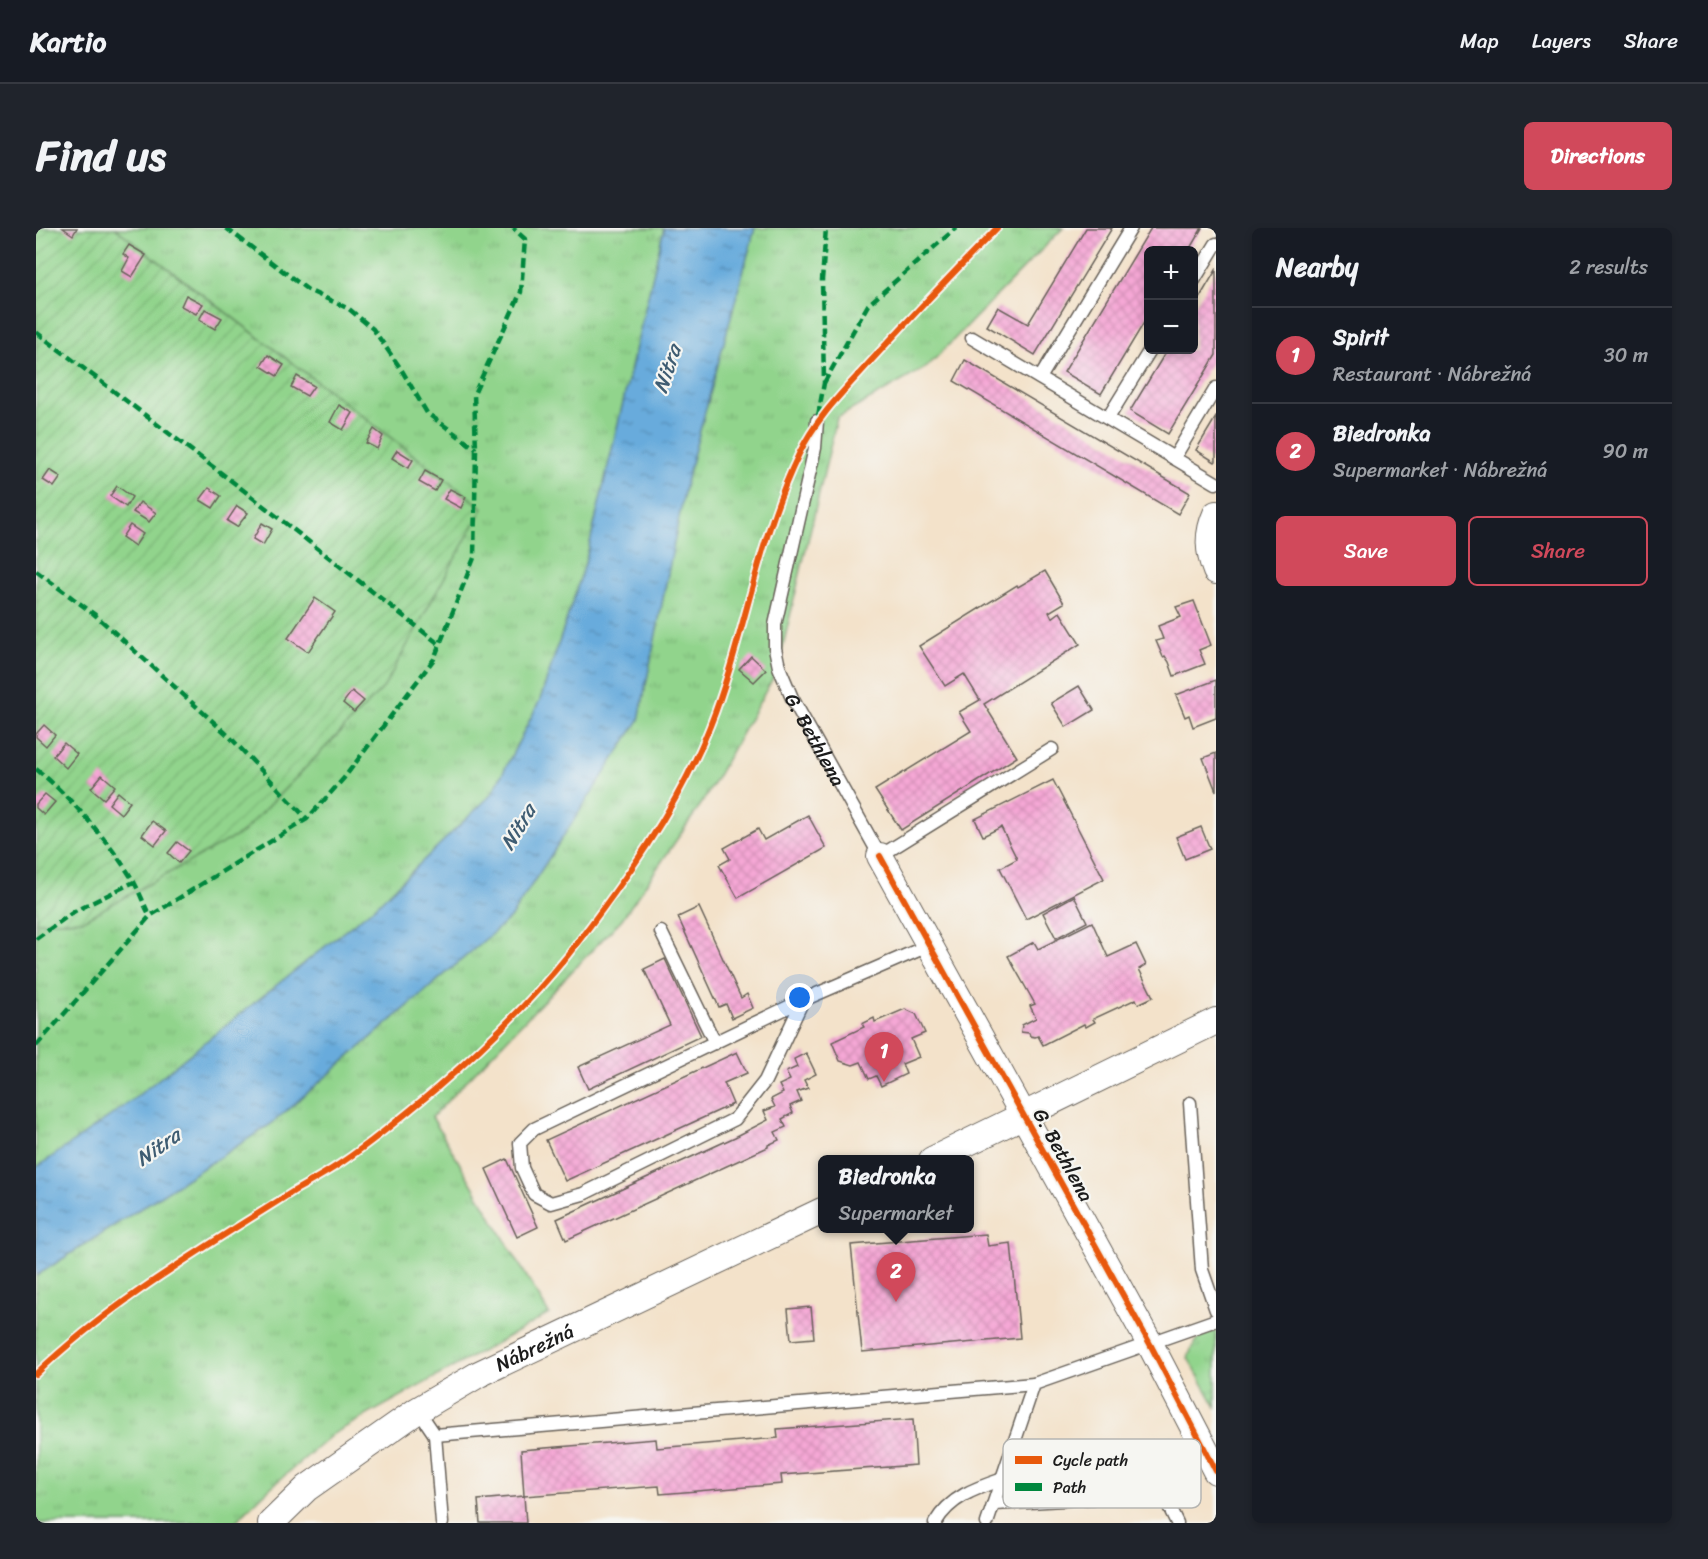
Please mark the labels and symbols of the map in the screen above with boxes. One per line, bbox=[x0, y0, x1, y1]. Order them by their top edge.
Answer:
water label: Nitra bbox=[641, 338, 693, 398]
street label: G. Bethlena bbox=[775, 686, 855, 793]
water label: Nitra bbox=[489, 794, 548, 858]
your location bbox=[785, 983, 814, 1012]
pin: 1 bbox=[864, 1032, 904, 1082]
street label: G. Bethlena bbox=[1023, 1102, 1103, 1208]
water label: Nitra bbox=[127, 1116, 191, 1177]
pin: 2 bbox=[876, 1252, 916, 1302]
street label: Nábrežná bbox=[489, 1314, 580, 1381]
legend bbox=[1003, 1439, 1201, 1508]
text: Cycle path bbox=[1053, 1446, 1128, 1475]
text: Path bbox=[1053, 1473, 1086, 1502]

